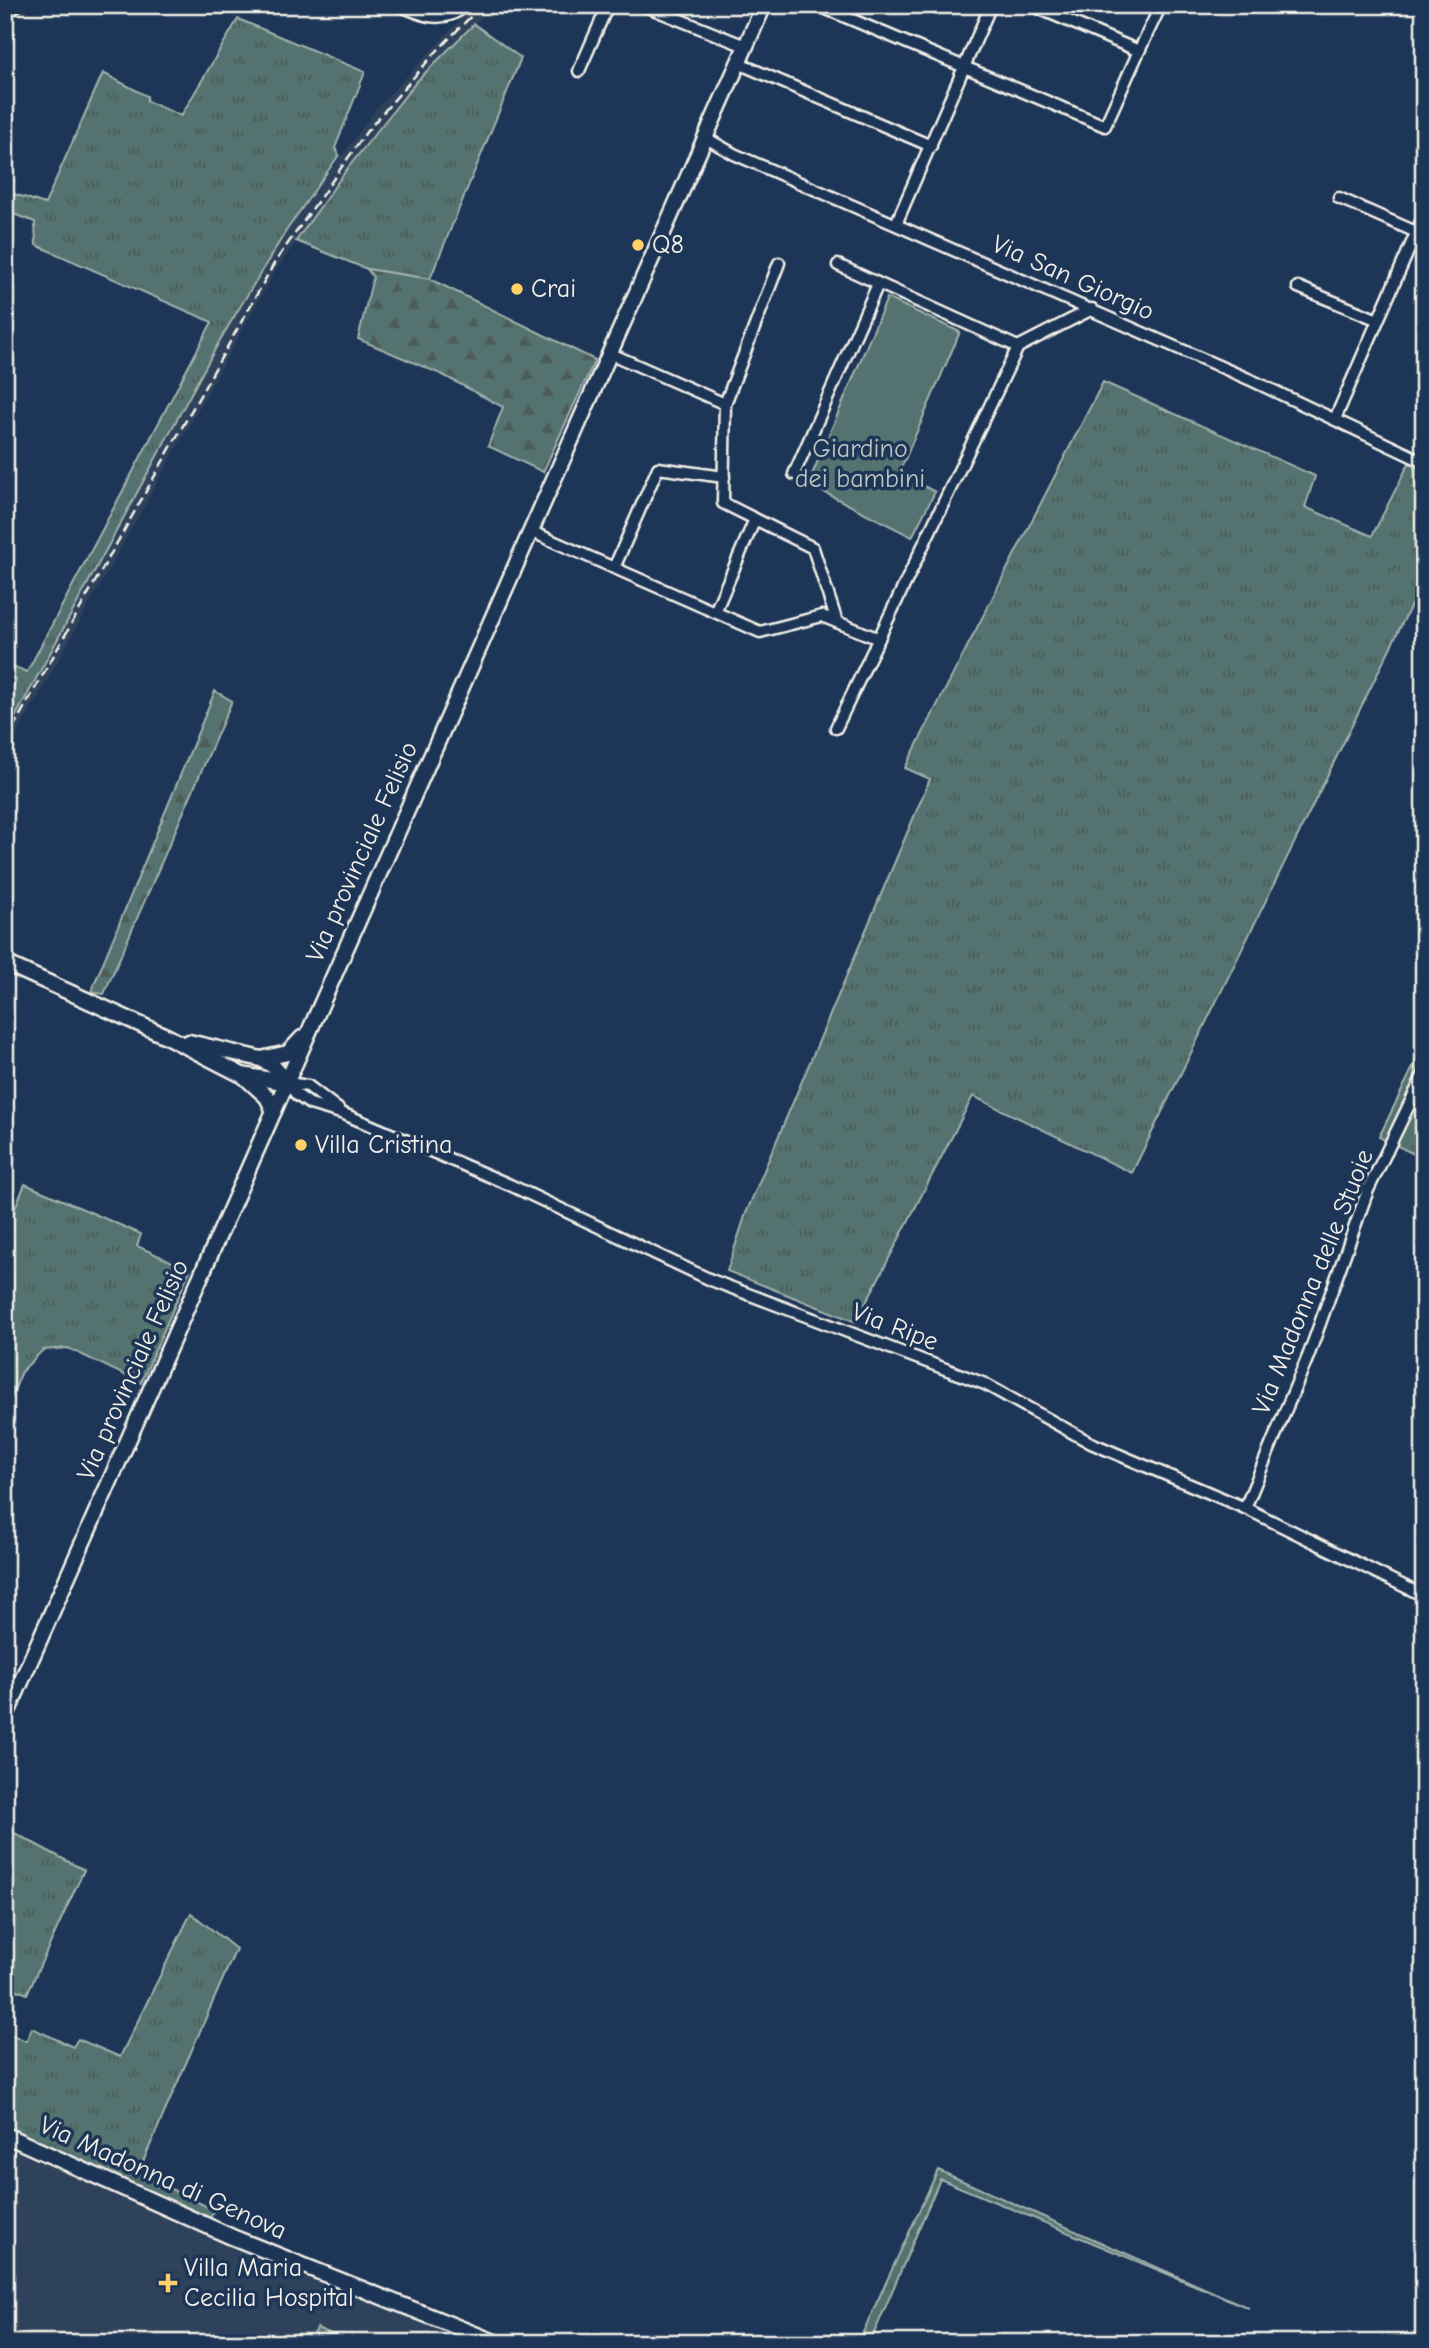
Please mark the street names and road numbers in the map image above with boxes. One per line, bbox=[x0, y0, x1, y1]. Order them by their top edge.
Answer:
street label: Via San Giorgio bbox=[987, 229, 1159, 327]
street label: Via provinciale Felisio bbox=[300, 737, 424, 967]
street label: Via Madonna delle Stuoie bbox=[1246, 1145, 1380, 1419]
street label: Via provinciale Felisio bbox=[71, 1255, 195, 1485]
street label: Via Ripe bbox=[848, 1297, 942, 1357]
street label: Via Madonna di Genova bbox=[35, 2110, 291, 2246]

